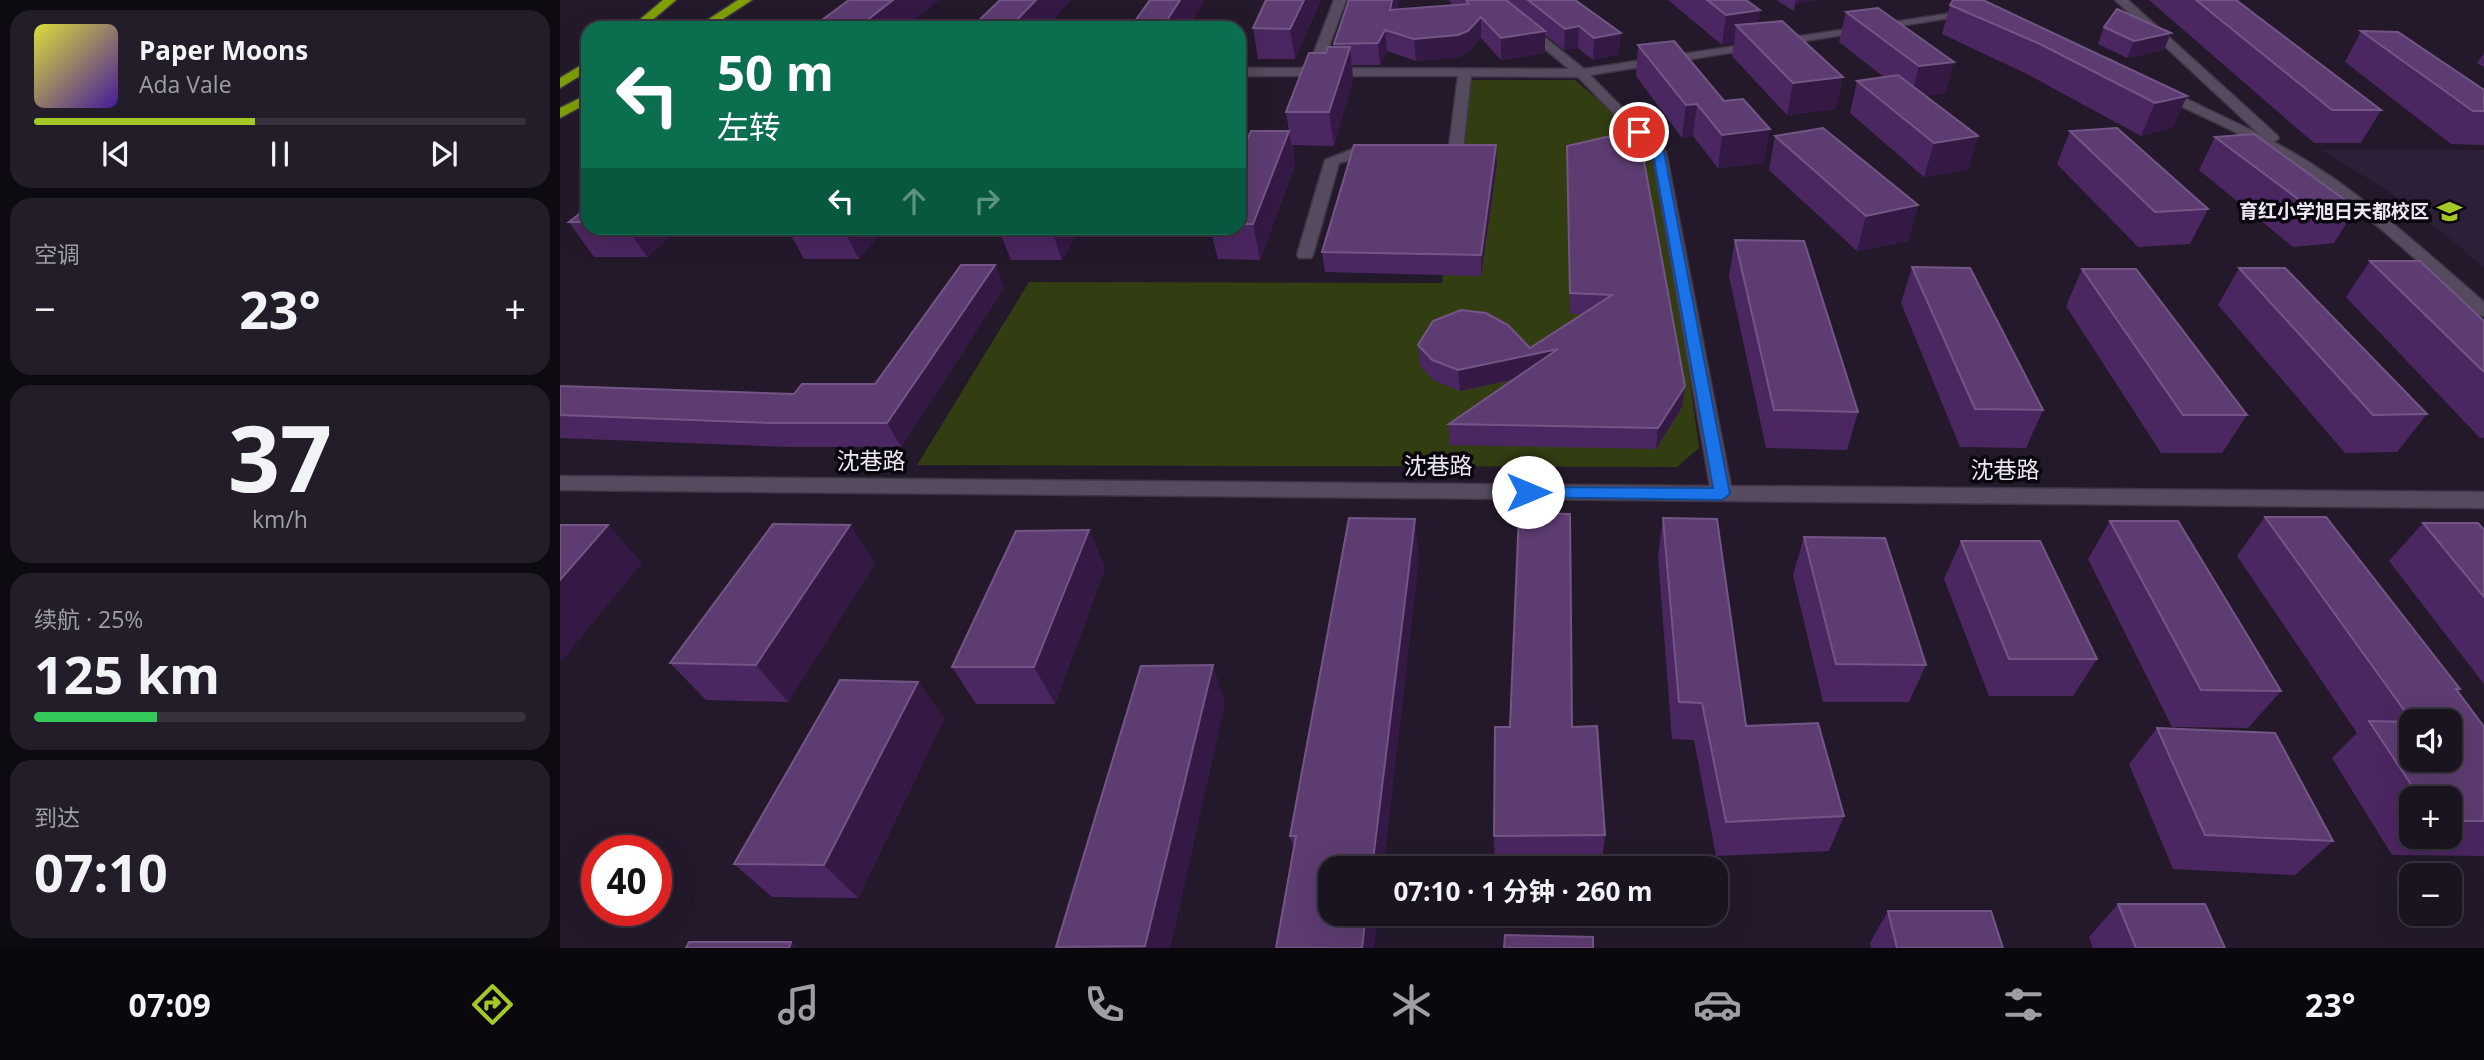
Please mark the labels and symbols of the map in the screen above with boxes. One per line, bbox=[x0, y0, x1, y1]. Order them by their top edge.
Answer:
pin bbox=[1609, 102, 1669, 162]
school or university icon: 育红小学旭日天都校区 bbox=[2435, 197, 2463, 225]
place label: 育红小学旭日天都校区 bbox=[2239, 198, 2429, 224]
street label: 沈巷路 bbox=[837, 444, 906, 476]
street label: 沈巷路 bbox=[1404, 449, 1473, 481]
street label: 沈巷路 bbox=[1971, 453, 2040, 485]
position arrow bbox=[1491, 455, 1565, 529]
speed limit sign: 40 bbox=[581, 835, 672, 926]

